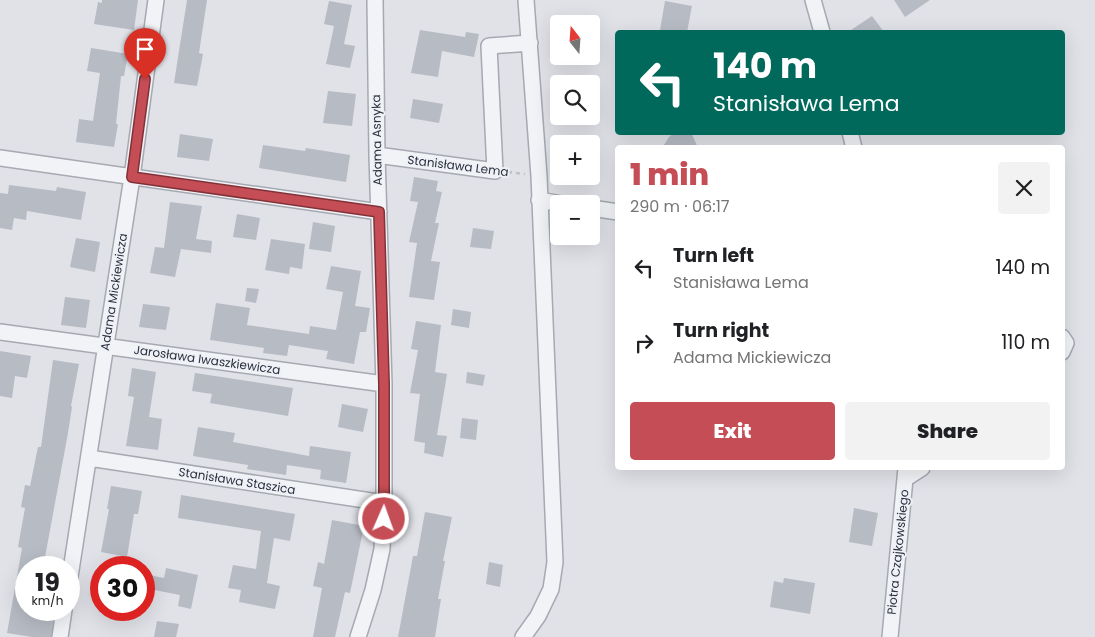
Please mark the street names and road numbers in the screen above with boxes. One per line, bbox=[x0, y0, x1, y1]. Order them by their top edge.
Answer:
street label: Adama Asnyka bbox=[367, 94, 386, 186]
street label: Stanisława Lema bbox=[407, 151, 510, 180]
street label: Adama Mickiewicza bbox=[96, 232, 131, 352]
street label: Jarosława Iwaszkiewicza bbox=[133, 341, 282, 378]
street label: Stanisława Staszica bbox=[177, 463, 297, 498]
street label: Piotra Czajkowskiego bbox=[882, 488, 913, 615]

